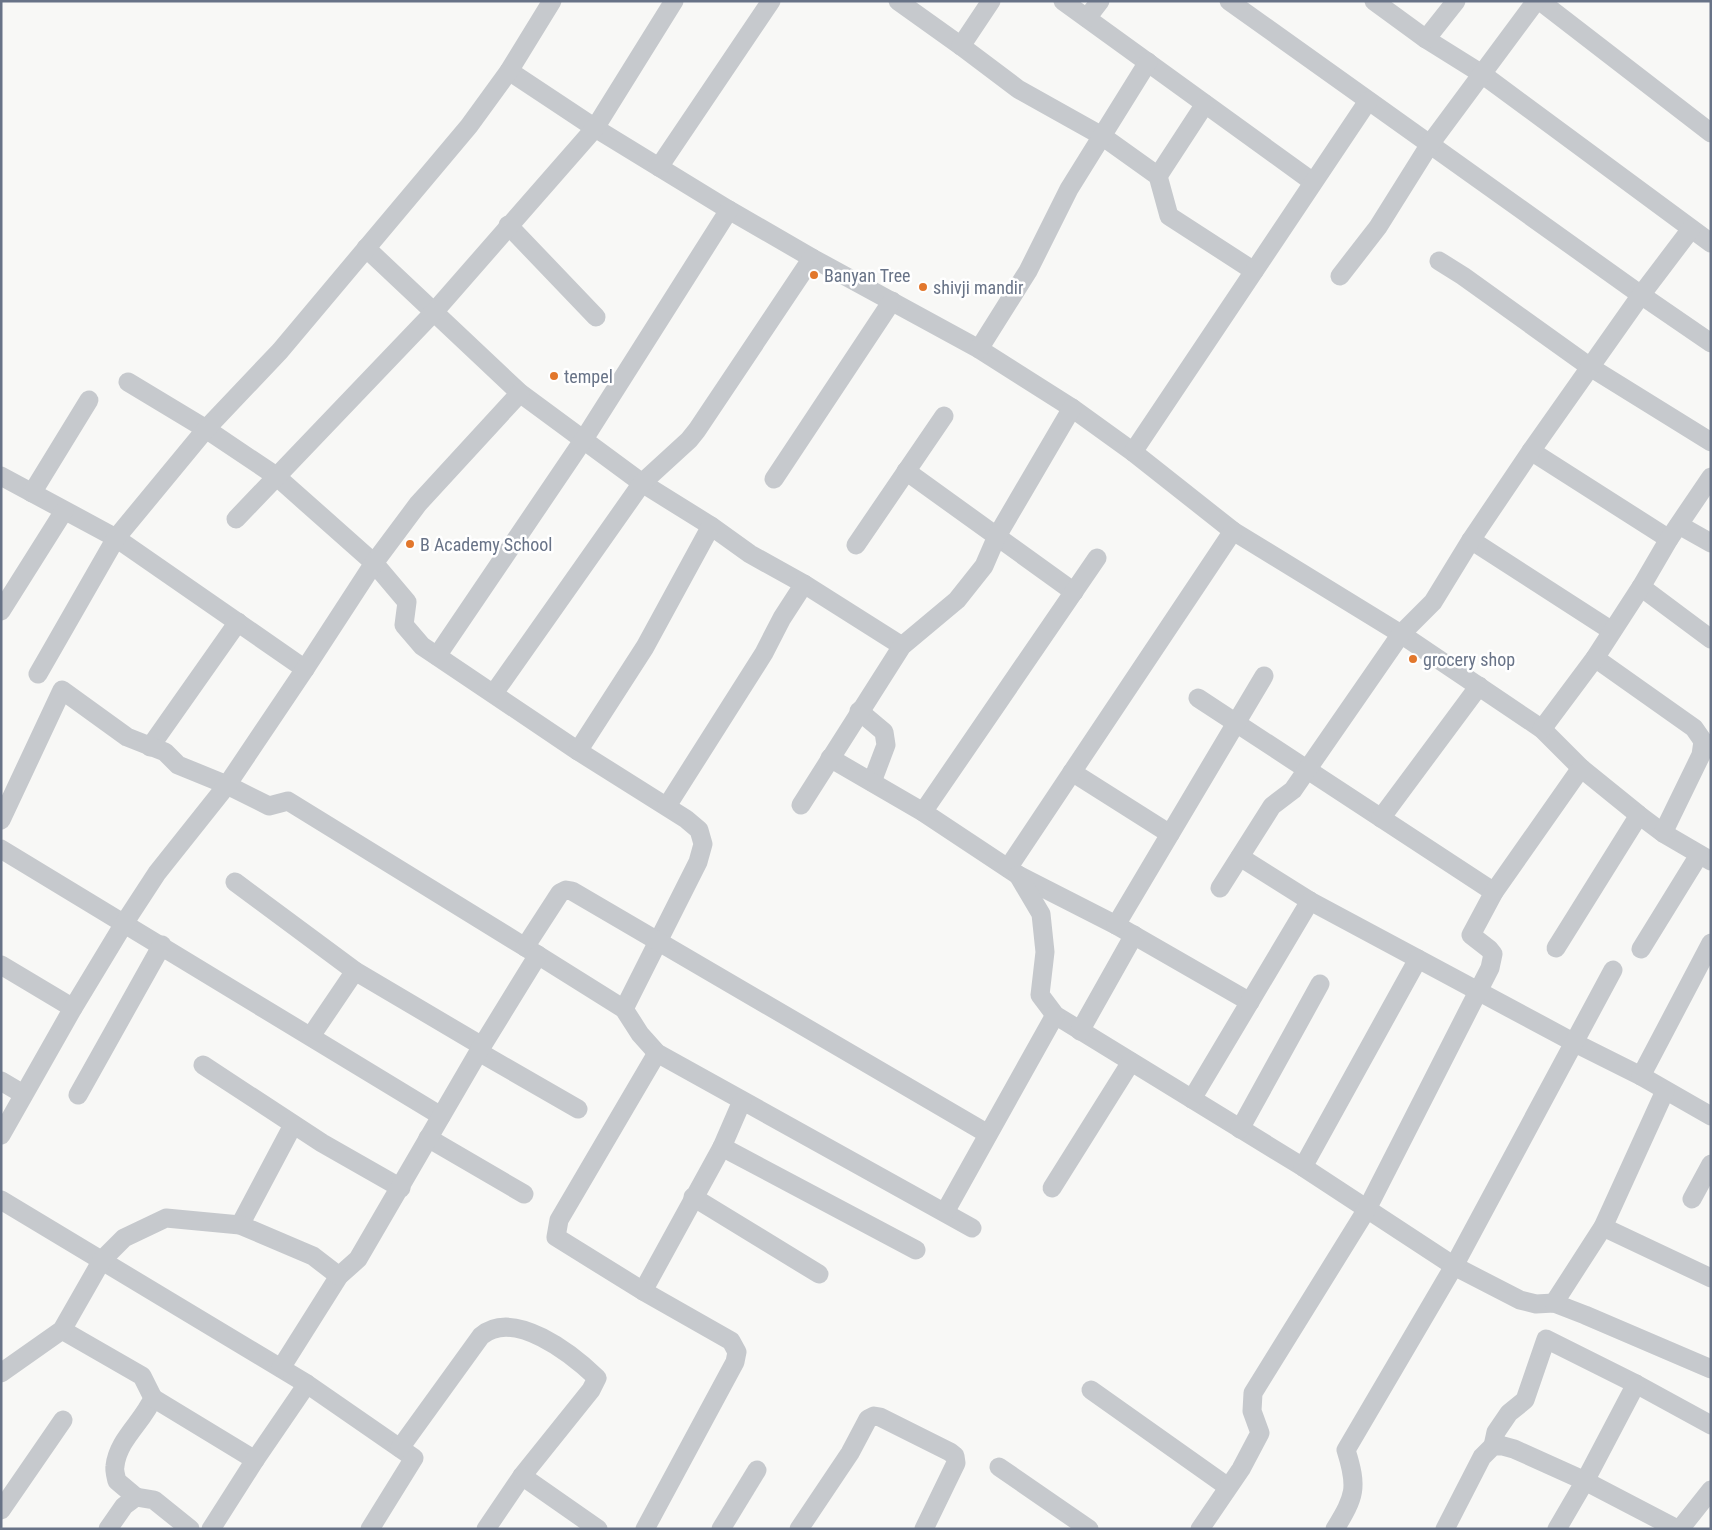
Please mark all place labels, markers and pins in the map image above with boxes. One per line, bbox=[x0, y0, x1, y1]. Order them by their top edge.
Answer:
place label: Banyan Tree bbox=[824, 265, 911, 286]
marker: Banyan Tree bbox=[808, 269, 820, 281]
place label: shivji mandir bbox=[933, 277, 1024, 298]
marker: shivji mandir bbox=[917, 281, 929, 293]
place label: tempel bbox=[564, 366, 613, 387]
marker: tempel bbox=[548, 370, 560, 382]
place label: B Academy School bbox=[420, 534, 552, 555]
marker: B Academy School bbox=[404, 538, 416, 550]
place label: grocery shop bbox=[1423, 649, 1515, 670]
marker: grocery shop bbox=[1407, 653, 1419, 665]

